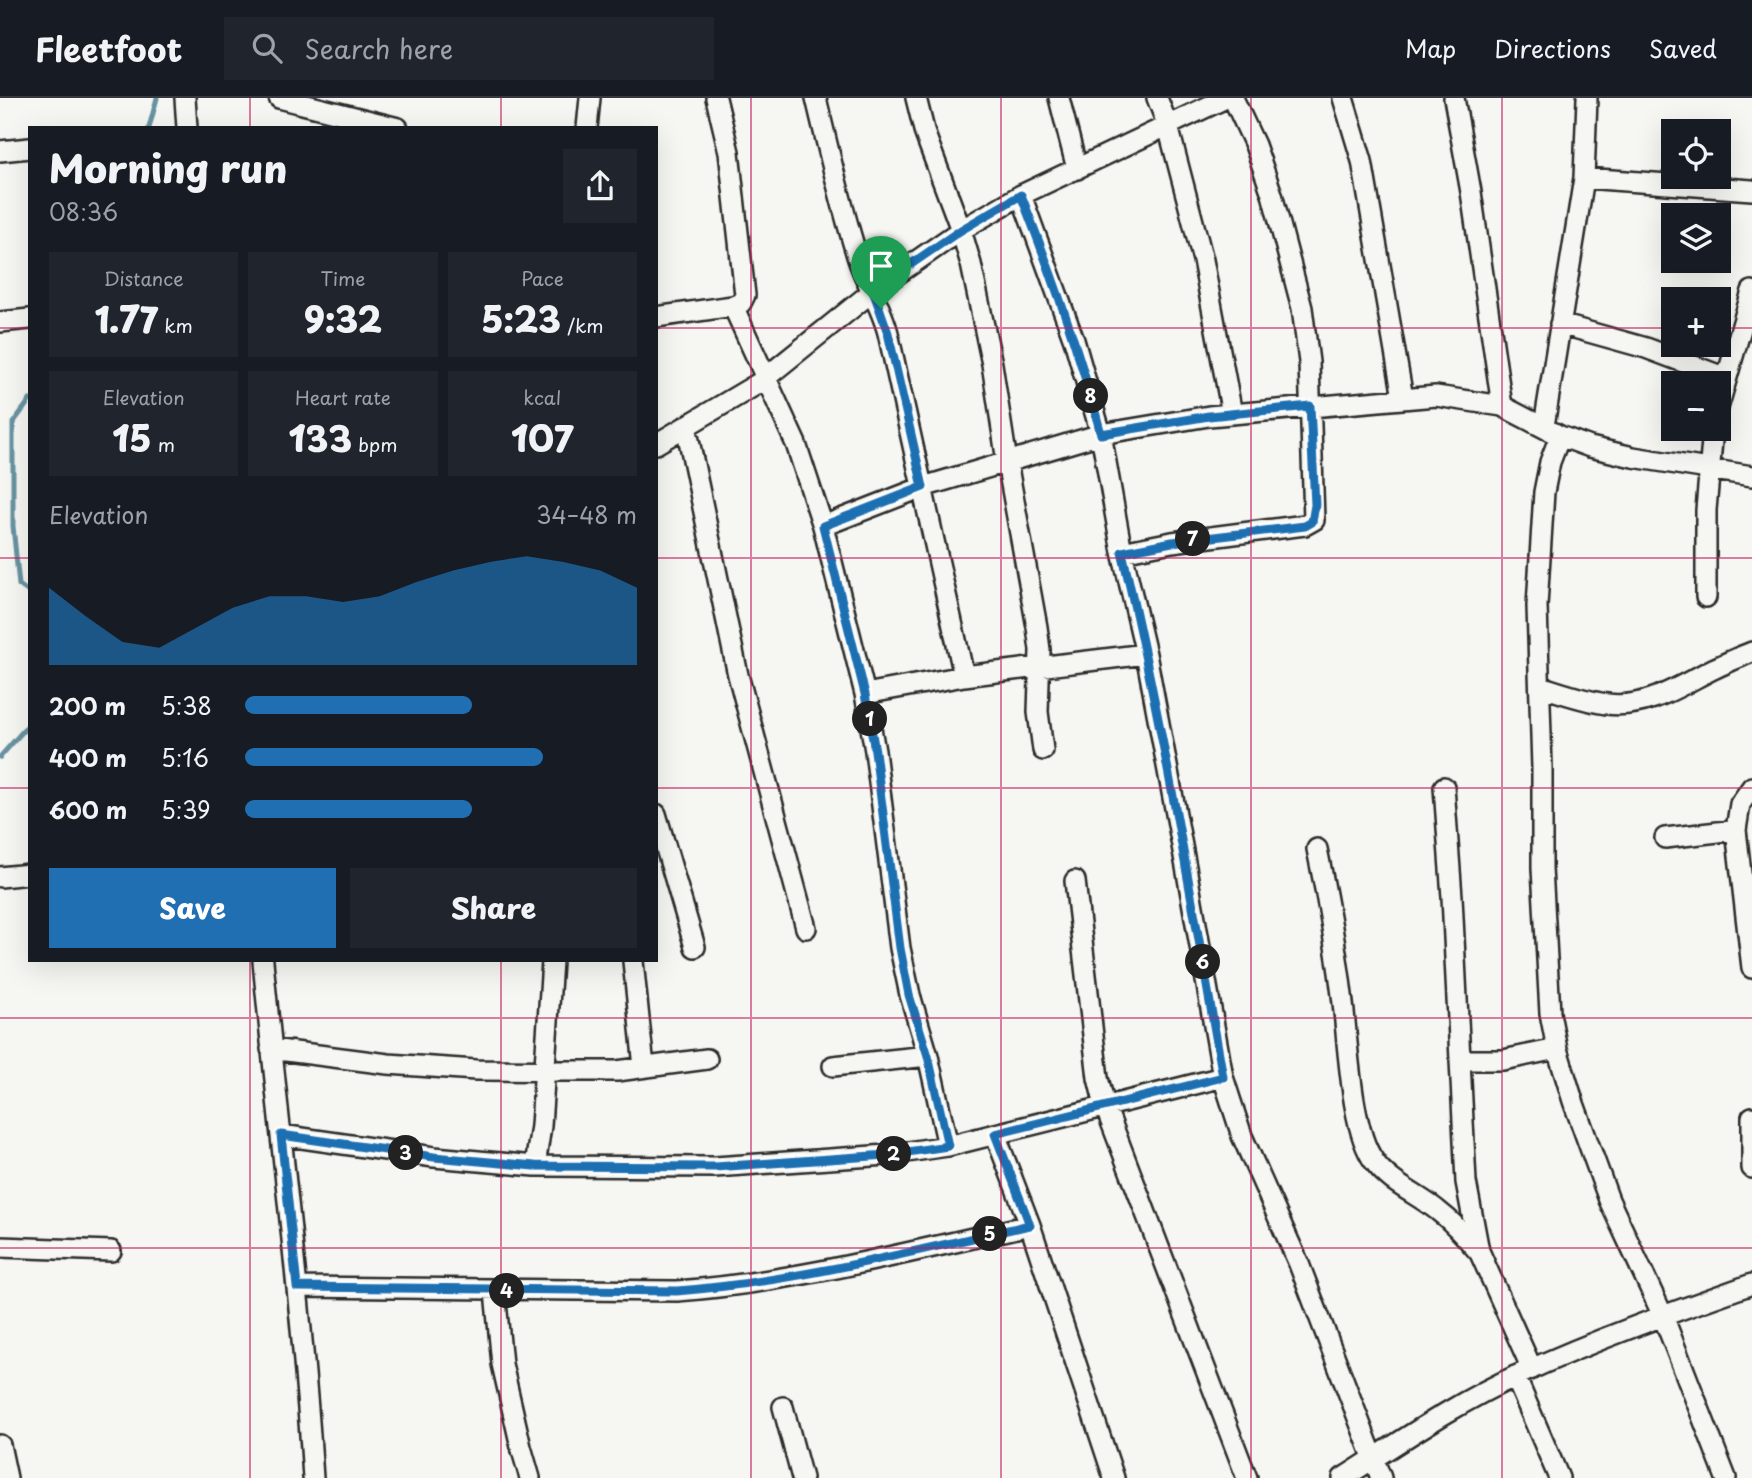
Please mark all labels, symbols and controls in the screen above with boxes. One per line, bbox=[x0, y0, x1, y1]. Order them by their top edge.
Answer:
search box bbox=[224, 17, 714, 80]
text: Fleetfoot bbox=[35, 23, 182, 73]
icon: search bbox=[248, 29, 286, 67]
text: Search here bbox=[304, 29, 453, 68]
text: Map bbox=[1405, 30, 1456, 66]
text: Directions bbox=[1494, 30, 1611, 66]
text: Saved bbox=[1649, 30, 1717, 66]
map controls bbox=[1661, 119, 1731, 441]
button: locate bbox=[1661, 119, 1731, 189]
text: Morning run bbox=[49, 139, 287, 196]
button: share bbox=[563, 149, 637, 223]
text: 08:36 bbox=[49, 194, 118, 229]
button: layers bbox=[1661, 203, 1731, 273]
pin bbox=[851, 236, 911, 308]
icon: arrive bbox=[862, 247, 900, 285]
text: Distance bbox=[104, 264, 184, 292]
text: Time bbox=[321, 264, 365, 292]
text: Pace bbox=[521, 264, 564, 292]
button: + bbox=[1661, 287, 1731, 357]
text: 1.77 bbox=[94, 292, 158, 345]
text: 9:32 bbox=[304, 292, 382, 345]
text: 5:23 bbox=[481, 292, 561, 345]
text: km bbox=[158, 311, 193, 339]
text: /km bbox=[561, 311, 604, 339]
button: − bbox=[1661, 371, 1731, 441]
pin: 8 bbox=[1074, 378, 1108, 414]
text: 8 bbox=[1085, 381, 1096, 409]
text: Elevation bbox=[103, 383, 185, 411]
text: Heart rate bbox=[295, 383, 391, 411]
text: kcal bbox=[523, 383, 561, 411]
text: 15 bbox=[112, 411, 152, 464]
text: 133 bbox=[288, 411, 352, 464]
text: 107 bbox=[511, 411, 574, 464]
text: m bbox=[152, 430, 175, 458]
text: bpm bbox=[352, 430, 398, 458]
text: Elevation bbox=[49, 497, 148, 532]
text: 34–48 m bbox=[536, 497, 637, 532]
pin: 7 bbox=[1176, 522, 1210, 556]
text: 7 bbox=[1187, 524, 1198, 552]
text: 200 m bbox=[49, 688, 126, 723]
text: 5:38 bbox=[161, 688, 212, 723]
pin: 1 bbox=[852, 702, 888, 736]
text: 1 bbox=[865, 704, 874, 732]
text: 400 m bbox=[49, 740, 127, 775]
text: 5:16 bbox=[161, 740, 209, 775]
text: 600 m bbox=[49, 792, 127, 827]
text: 5:39 bbox=[161, 792, 211, 827]
button: Save bbox=[49, 868, 336, 948]
button: Share bbox=[350, 868, 637, 948]
pin: 6 bbox=[1186, 944, 1220, 980]
text: 6 bbox=[1196, 947, 1209, 975]
pin: 3 bbox=[388, 1136, 424, 1170]
pin: 2 bbox=[876, 1136, 912, 1172]
text: 3 bbox=[399, 1138, 412, 1166]
text: 2 bbox=[887, 1139, 900, 1167]
pin: 5 bbox=[972, 1216, 1007, 1252]
text: 5 bbox=[983, 1219, 996, 1247]
pin: 4 bbox=[490, 1274, 524, 1308]
text: 4 bbox=[500, 1276, 513, 1304]

